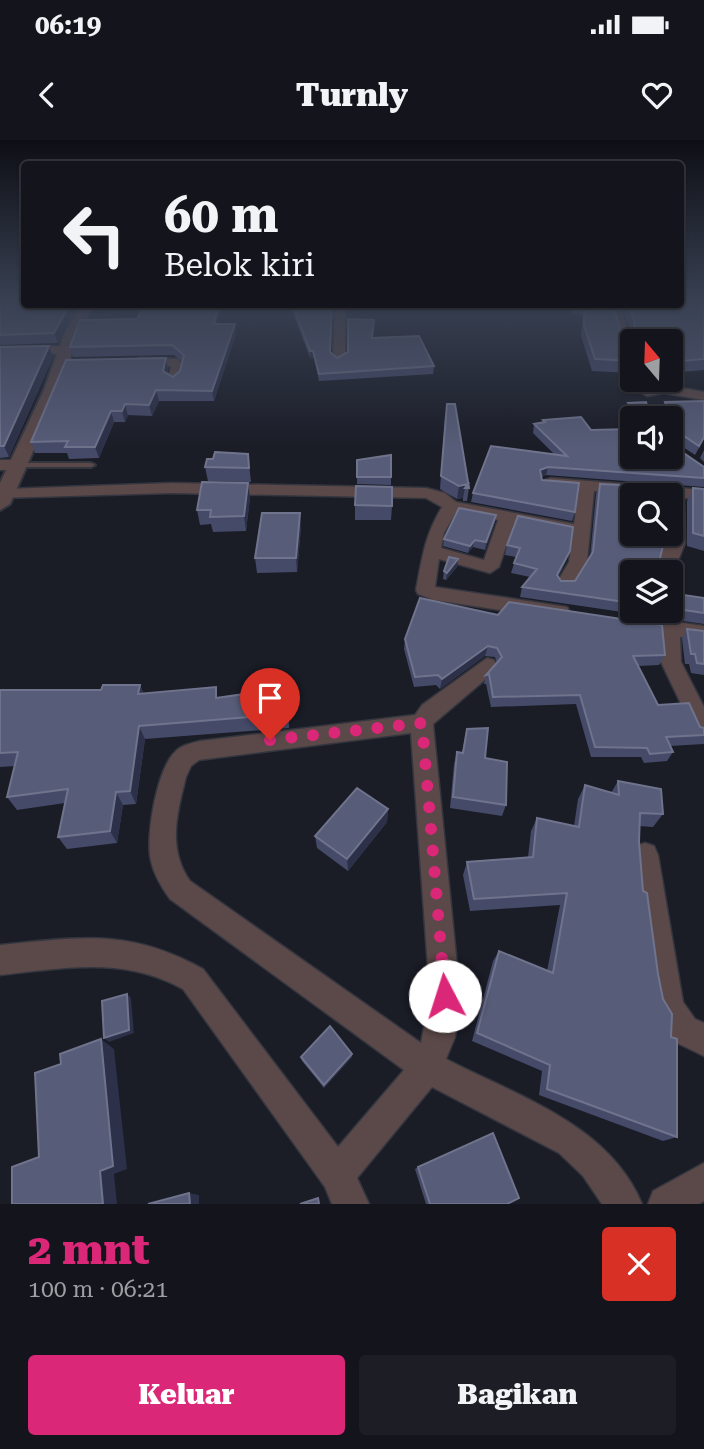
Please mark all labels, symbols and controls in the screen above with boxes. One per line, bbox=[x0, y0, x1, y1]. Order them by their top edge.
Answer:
text: 06:19 bbox=[35, 10, 101, 40]
icon: back bbox=[28, 76, 66, 114]
text: Turnly bbox=[296, 76, 408, 114]
icon: heart bbox=[638, 76, 676, 114]
text: 60 m bbox=[164, 187, 279, 244]
icon: left bbox=[49, 189, 140, 280]
text: Belok kiri bbox=[164, 246, 315, 284]
north arrow bbox=[620, 329, 682, 392]
map controls bbox=[620, 329, 683, 623]
button: sound bbox=[620, 406, 683, 469]
button: search bbox=[620, 483, 683, 546]
button: layers bbox=[620, 560, 683, 623]
pin bbox=[240, 668, 300, 740]
icon: arrive bbox=[251, 679, 289, 717]
position arrow bbox=[408, 959, 482, 1033]
text: 2 mnt bbox=[28, 1225, 149, 1274]
button: close bbox=[602, 1227, 676, 1301]
text: 100 m · 06:21 bbox=[28, 1276, 168, 1303]
button: Keluar bbox=[28, 1355, 345, 1435]
button: Bagikan bbox=[359, 1355, 676, 1435]

